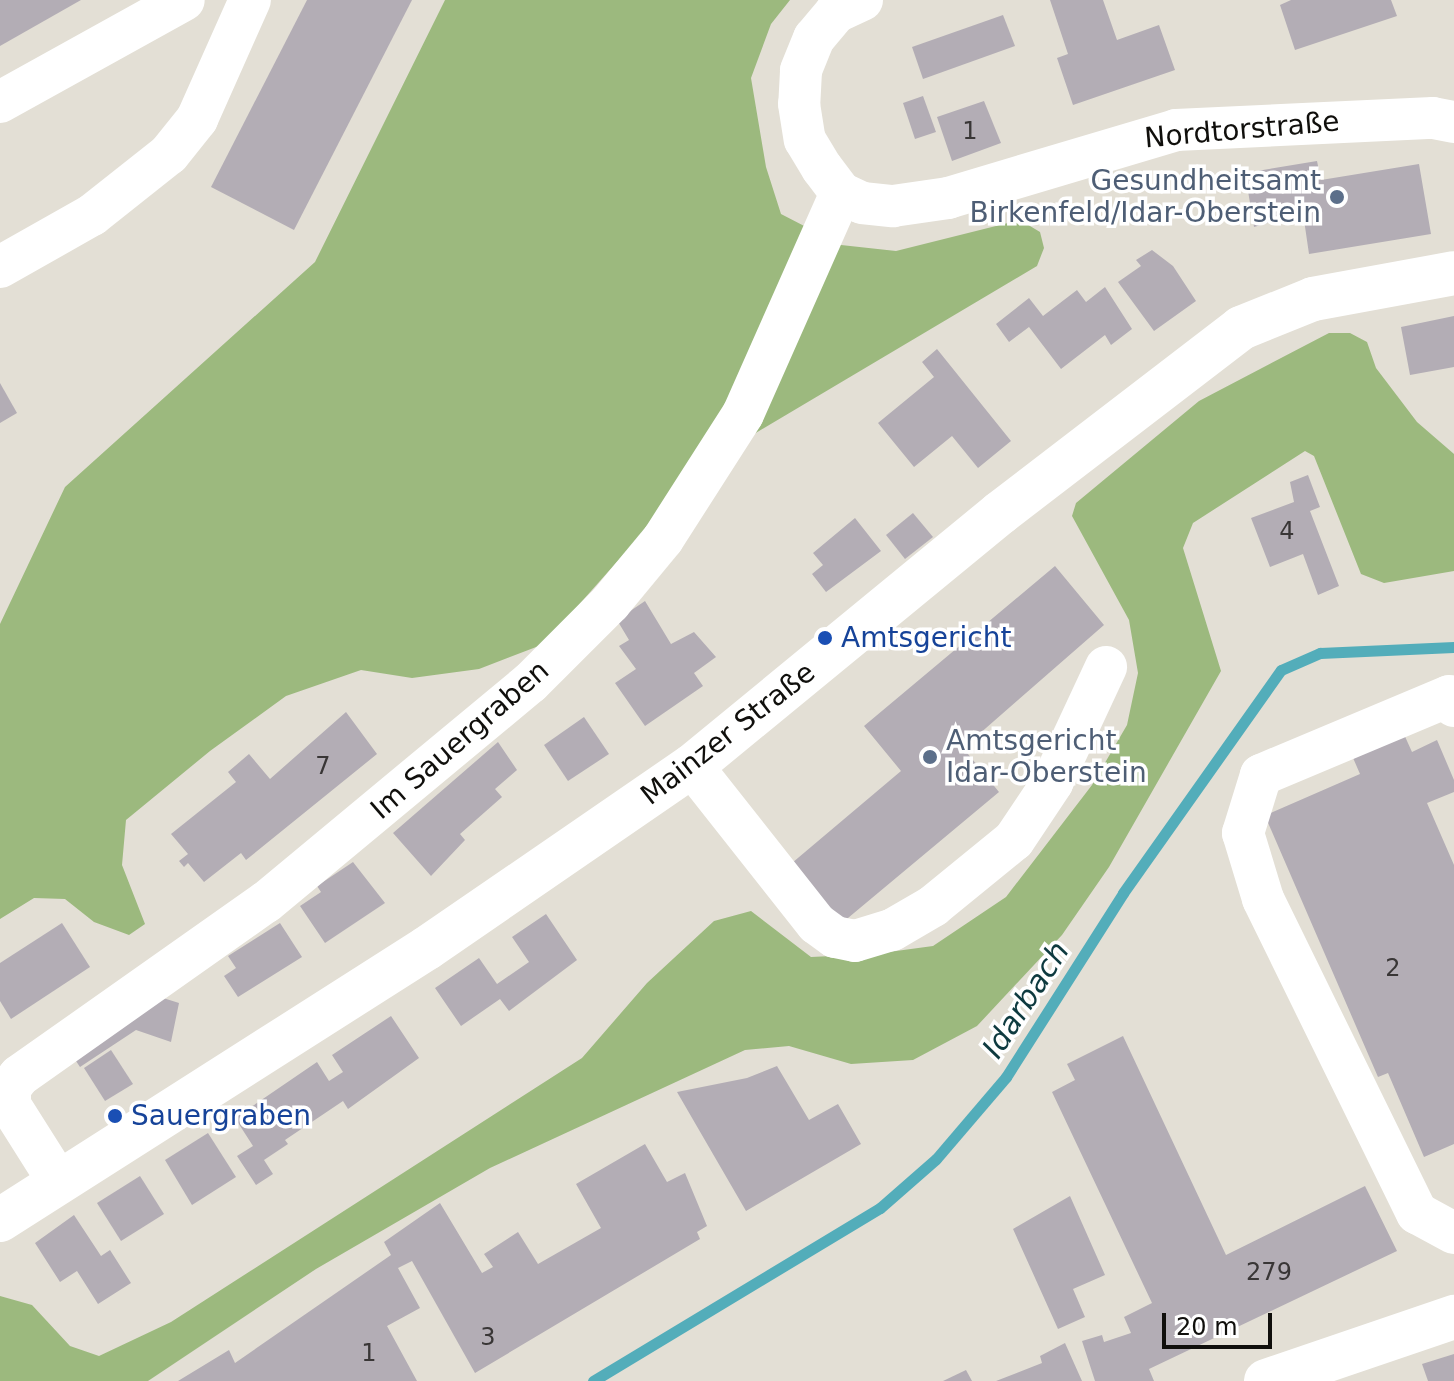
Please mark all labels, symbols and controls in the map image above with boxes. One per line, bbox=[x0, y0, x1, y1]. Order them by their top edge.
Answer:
street label: Nordtorstraße bbox=[1143, 105, 1341, 155]
house number: 1 bbox=[962, 118, 978, 146]
place label: Gesundheitsamt Birkenfeld/Idar-Oberstein bbox=[970, 164, 1321, 230]
marker: Gesundheitsamt Birkenfeld/Idar-Oberstein bbox=[1328, 188, 1346, 206]
house number: 4 bbox=[1279, 518, 1295, 546]
place label: Amtsgericht bbox=[841, 621, 1011, 655]
marker: Amtsgericht bbox=[816, 629, 834, 647]
street label: Im Sauergraben bbox=[364, 654, 556, 826]
street label: Mainzer Straße bbox=[634, 656, 822, 812]
place label: Amtsgericht Idar-Oberstein bbox=[946, 724, 1147, 790]
marker: Amtsgericht Idar-Oberstein bbox=[921, 748, 939, 766]
house number: 7 bbox=[315, 753, 331, 781]
water label: Idarbach bbox=[975, 935, 1077, 1065]
house number: 2 bbox=[1385, 955, 1401, 983]
place label: Sauergraben bbox=[131, 1099, 311, 1133]
marker: Sauergraben bbox=[106, 1107, 124, 1125]
house number: 279 bbox=[1246, 1259, 1292, 1287]
scale bar bbox=[1166, 1297, 1276, 1347]
text: 20 m bbox=[1176, 1313, 1238, 1341]
house number: 3 bbox=[480, 1324, 496, 1352]
house number: 1 bbox=[361, 1340, 377, 1368]

